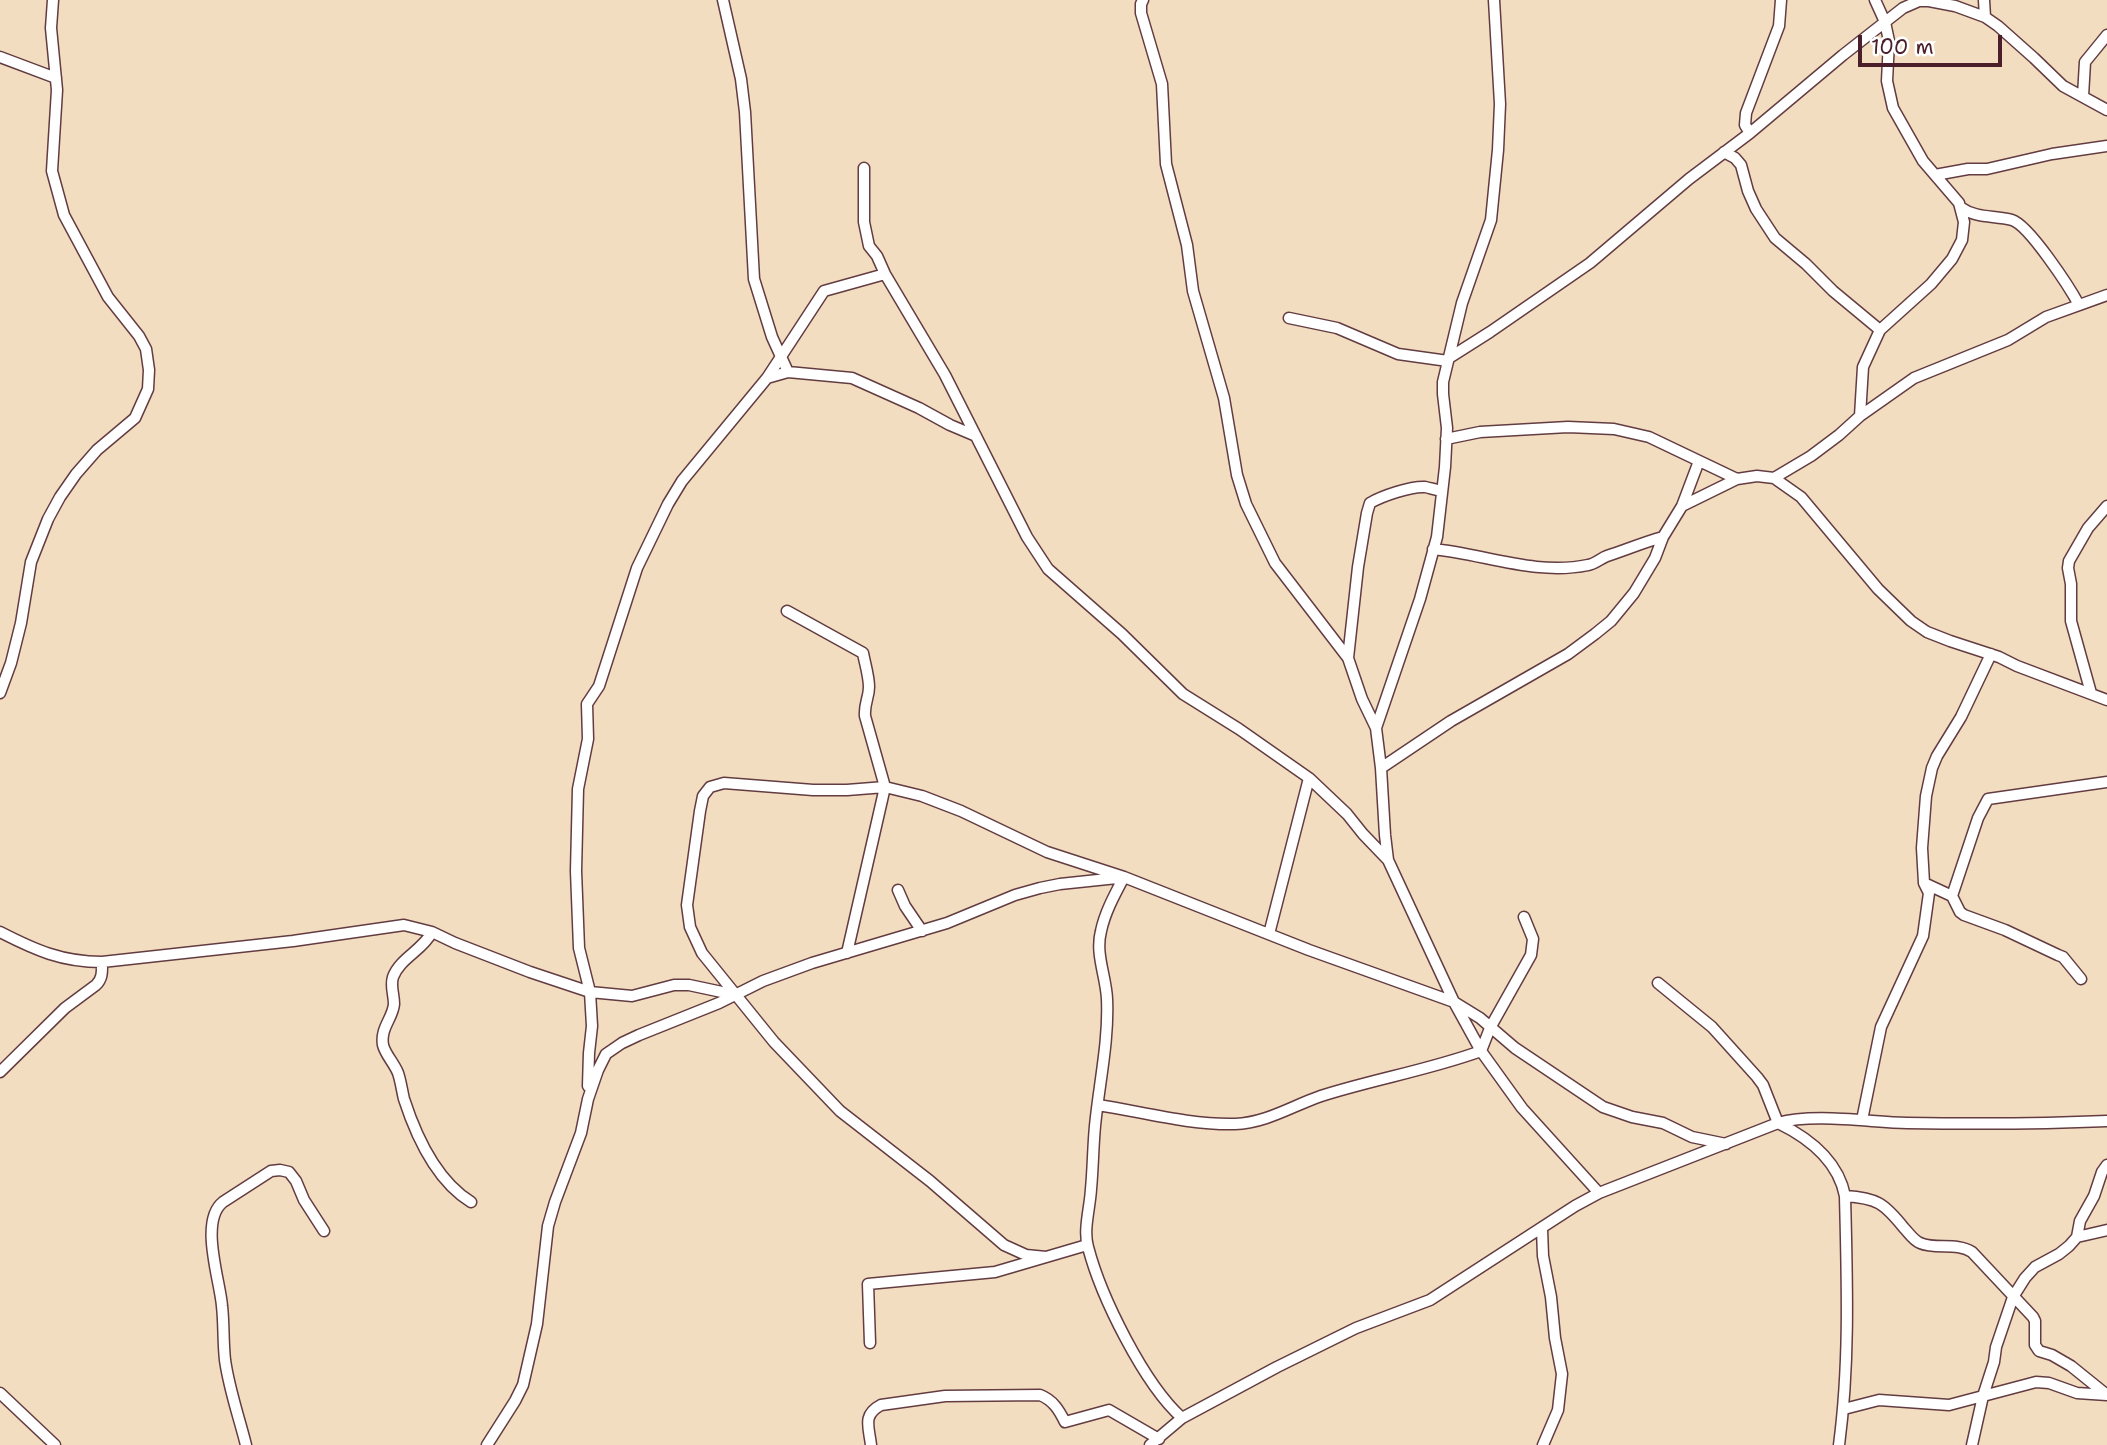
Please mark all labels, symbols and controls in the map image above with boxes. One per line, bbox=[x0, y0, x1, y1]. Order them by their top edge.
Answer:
scale bar bbox=[1862, 21, 2006, 65]
text: 100 m bbox=[1871, 33, 1934, 61]

